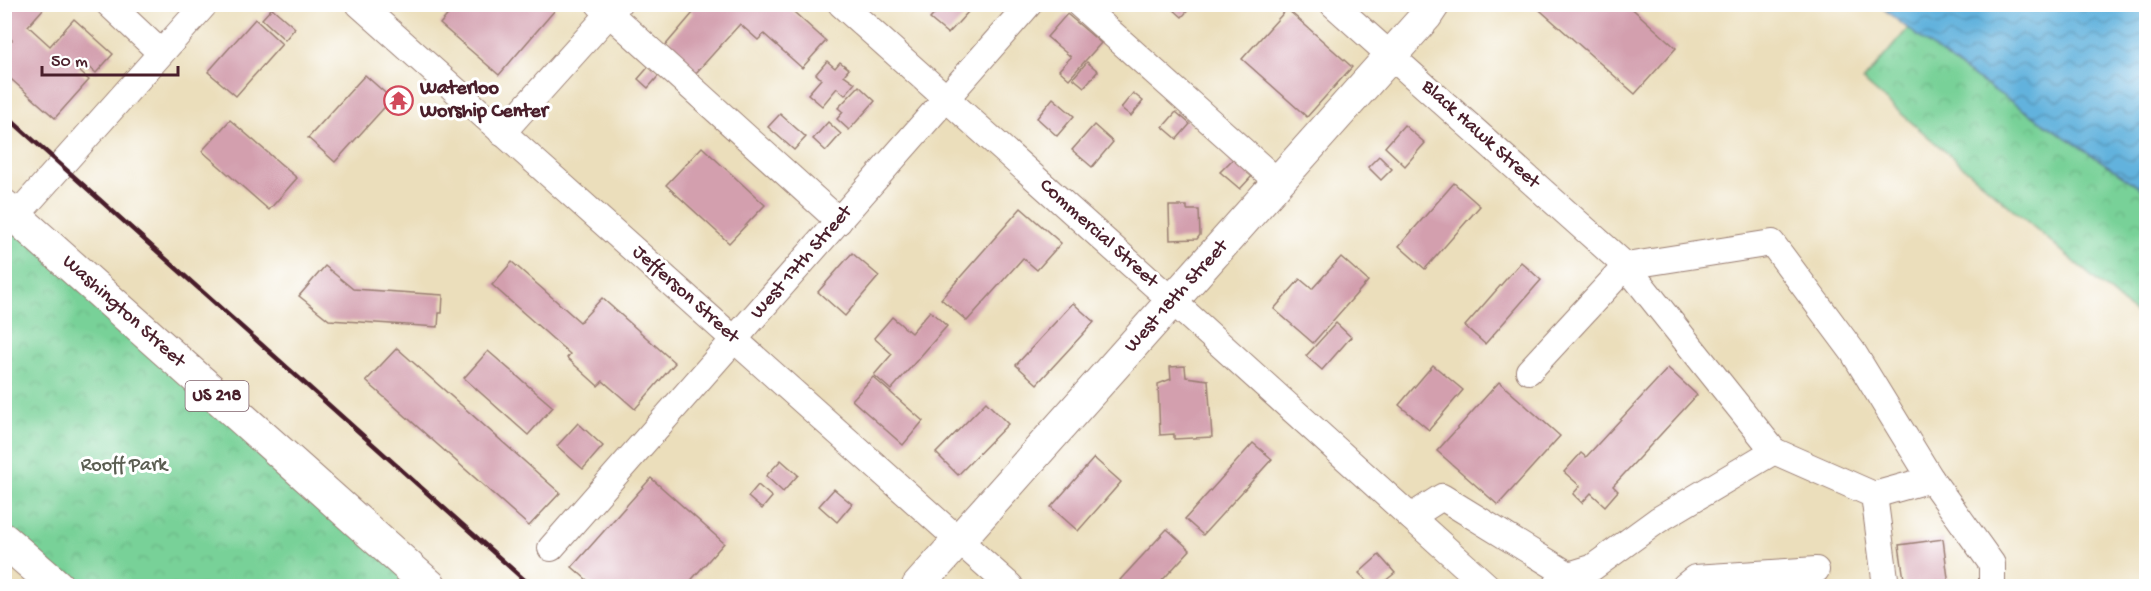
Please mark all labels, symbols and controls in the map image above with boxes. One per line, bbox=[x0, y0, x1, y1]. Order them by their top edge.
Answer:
scale bar bbox=[42, 39, 178, 77]
text: 50 m bbox=[51, 52, 88, 73]
street label: Black Hawk Street bbox=[1415, 75, 1545, 195]
place label: Waterloo Worship Center bbox=[419, 78, 550, 124]
temple icon: Waterloo Worship Center bbox=[383, 84, 415, 116]
street label: Commercial Street bbox=[1034, 175, 1163, 295]
street label: West 17th Street bbox=[746, 200, 859, 325]
street label: West 18th Street bbox=[1120, 235, 1235, 358]
street label: Jefferson Street bbox=[627, 241, 745, 350]
street label: Washington Street bbox=[57, 251, 191, 374]
road number: US 218 bbox=[186, 381, 248, 411]
park label: Rooff Park bbox=[81, 455, 169, 478]

